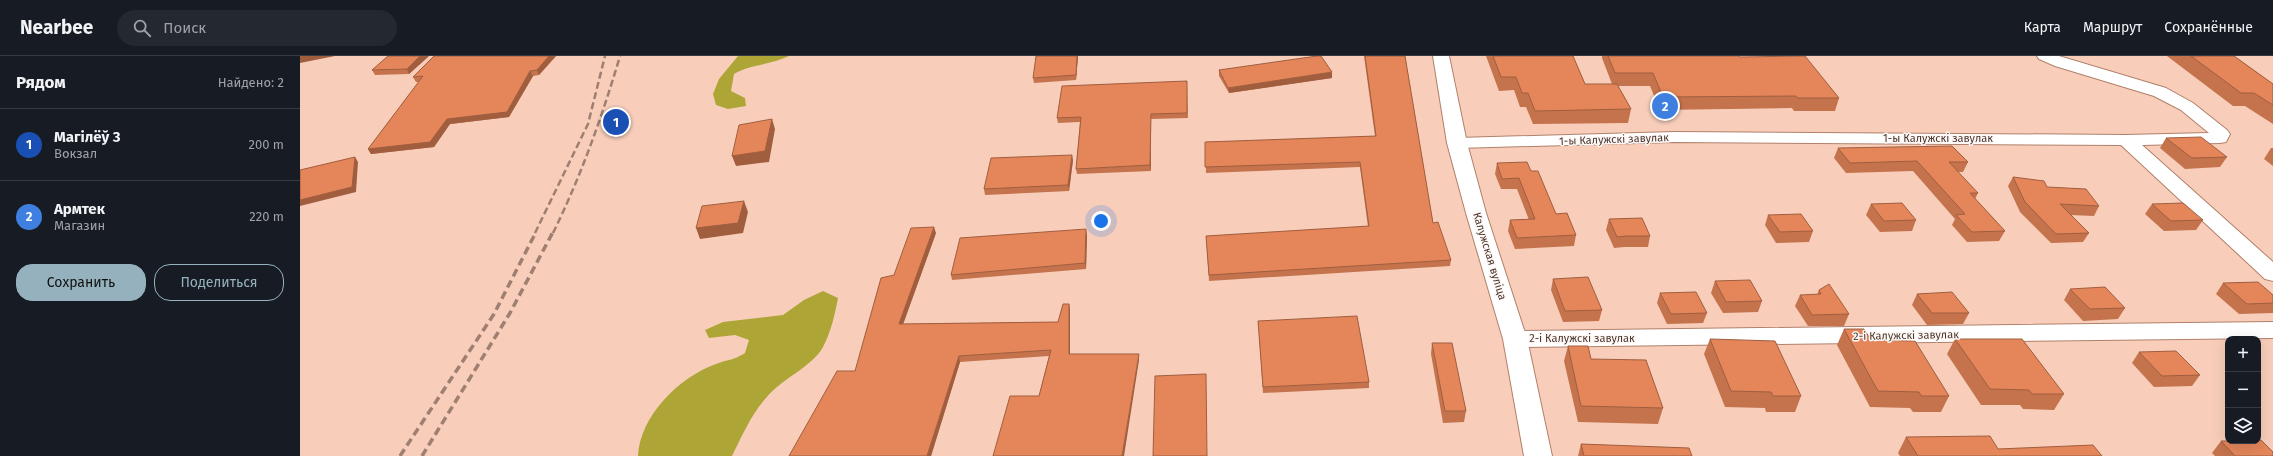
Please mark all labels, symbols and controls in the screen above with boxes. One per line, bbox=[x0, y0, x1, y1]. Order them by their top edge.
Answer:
search box bbox=[117, 10, 397, 46]
text: Nearbee bbox=[20, 16, 93, 39]
icon: search bbox=[131, 17, 153, 39]
text: Поиск bbox=[163, 19, 206, 37]
text: Карта bbox=[2024, 19, 2061, 36]
text: Маршрут bbox=[2083, 19, 2142, 36]
text: Сохранённые bbox=[2164, 19, 2253, 36]
text: Рядом bbox=[16, 72, 66, 93]
text: Найдено: 2 bbox=[218, 75, 284, 90]
pin: 2 bbox=[1652, 91, 1678, 121]
pin: 1 bbox=[603, 107, 629, 137]
text: Магілёў 3 bbox=[54, 128, 121, 146]
street label: 1-ы Калужскі завулак bbox=[1559, 131, 1669, 148]
street label: 1-ы Калужскі завулак bbox=[1883, 132, 1993, 145]
text: 1 bbox=[26, 137, 32, 152]
text: 200 m bbox=[248, 137, 284, 152]
text: Вокзал bbox=[54, 146, 97, 161]
text: Армтек bbox=[54, 200, 105, 218]
text: 2 bbox=[26, 209, 32, 224]
text: 220 m bbox=[249, 209, 284, 224]
your location bbox=[1091, 211, 1111, 231]
street label: Калужская вуліца bbox=[1470, 211, 1509, 302]
text: Магазин bbox=[54, 218, 105, 233]
button: Сохранить bbox=[16, 264, 146, 301]
button: Поделиться bbox=[154, 264, 284, 301]
street label: 2-і Калужскі завулак bbox=[1853, 328, 1959, 343]
street label: 2-і Калужскі завулак bbox=[1529, 332, 1635, 345]
map controls bbox=[2225, 336, 2261, 444]
button: + bbox=[2225, 336, 2261, 372]
button: − bbox=[2225, 372, 2261, 408]
button: layers bbox=[2225, 408, 2261, 444]

